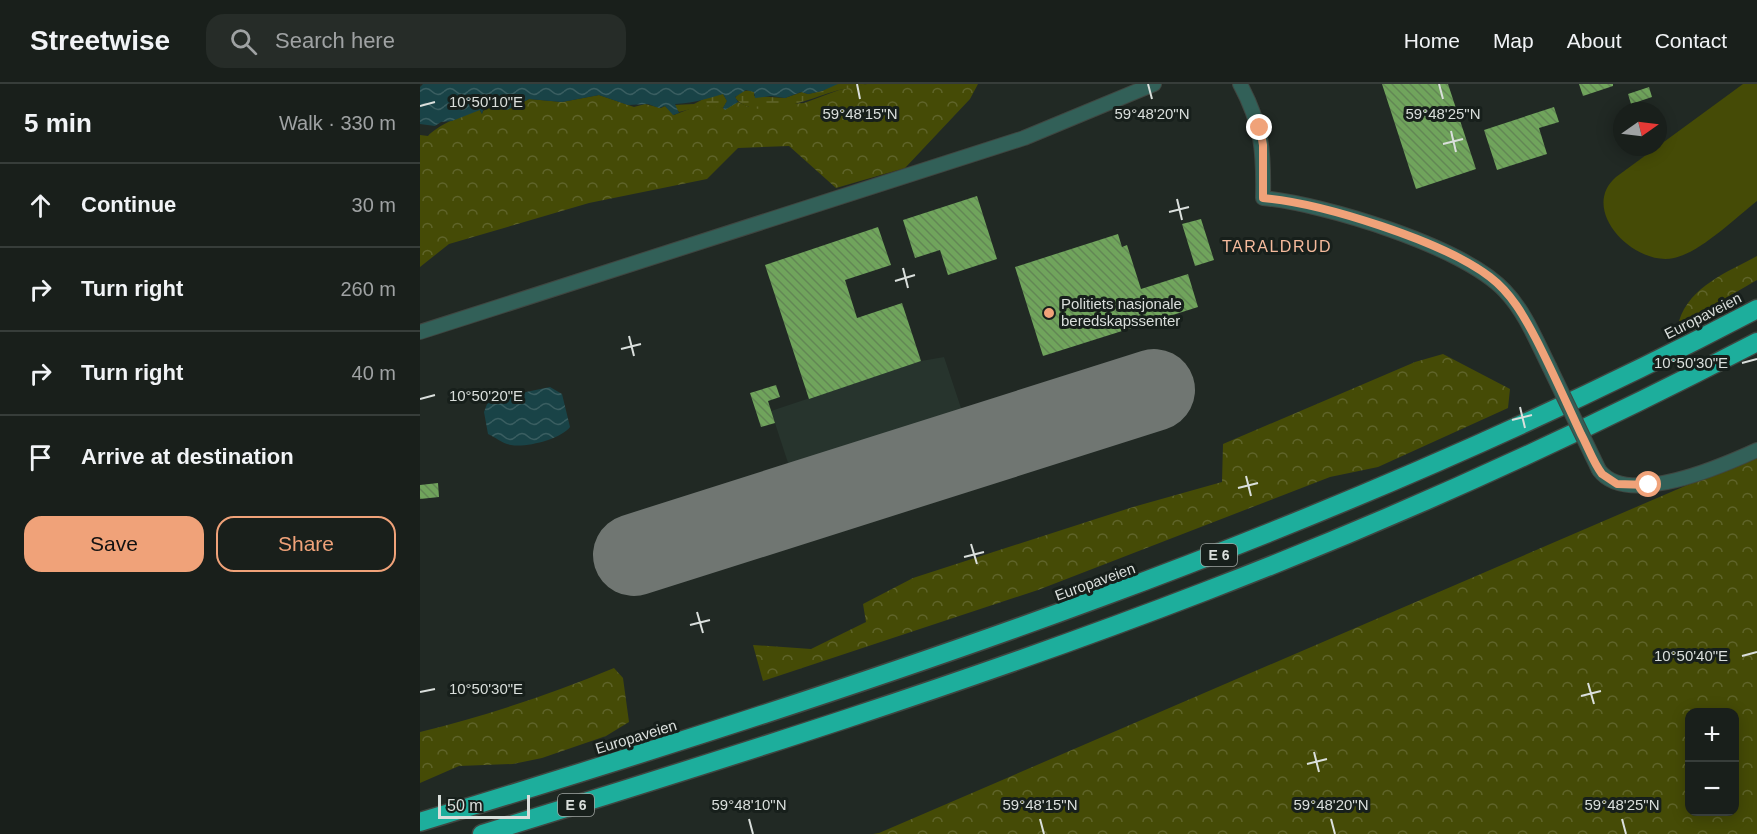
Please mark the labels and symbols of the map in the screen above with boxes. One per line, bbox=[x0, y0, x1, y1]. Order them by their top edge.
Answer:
text: 10°50'10"E bbox=[449, 93, 523, 110]
north arrow bbox=[1613, 102, 1667, 156]
text: 59°48'15"N bbox=[822, 105, 898, 122]
text: 59°48'20"N bbox=[1114, 105, 1190, 122]
text: 59°48'25"N bbox=[1405, 105, 1481, 122]
route end bbox=[1246, 114, 1272, 140]
district label: TARALDRUD bbox=[1222, 238, 1332, 255]
street label: Europaveien bbox=[1661, 289, 1744, 342]
place label: Politiets nasjonale beredskapssenter bbox=[1061, 295, 1182, 329]
marker: Politiets nasjonale beredskapssenter bbox=[1042, 306, 1056, 320]
text: 10°50'30"E bbox=[1654, 354, 1728, 371]
text: 10°50'20"E bbox=[449, 387, 523, 404]
route start bbox=[1635, 471, 1661, 497]
road number: E 6 bbox=[1201, 544, 1237, 566]
street label: Europaveien bbox=[1052, 559, 1137, 604]
text: 10°50'40"E bbox=[1654, 647, 1728, 664]
text: 10°50'30"E bbox=[449, 680, 523, 697]
street label: Europaveien bbox=[593, 716, 679, 757]
scale bar bbox=[438, 792, 530, 820]
road number: E 6 bbox=[558, 794, 594, 816]
text: 59°48'10"N bbox=[711, 796, 787, 813]
text: 59°48'15"N bbox=[1002, 796, 1078, 813]
text: 59°48'20"N bbox=[1293, 796, 1369, 813]
text: 59°48'25"N bbox=[1584, 796, 1660, 813]

